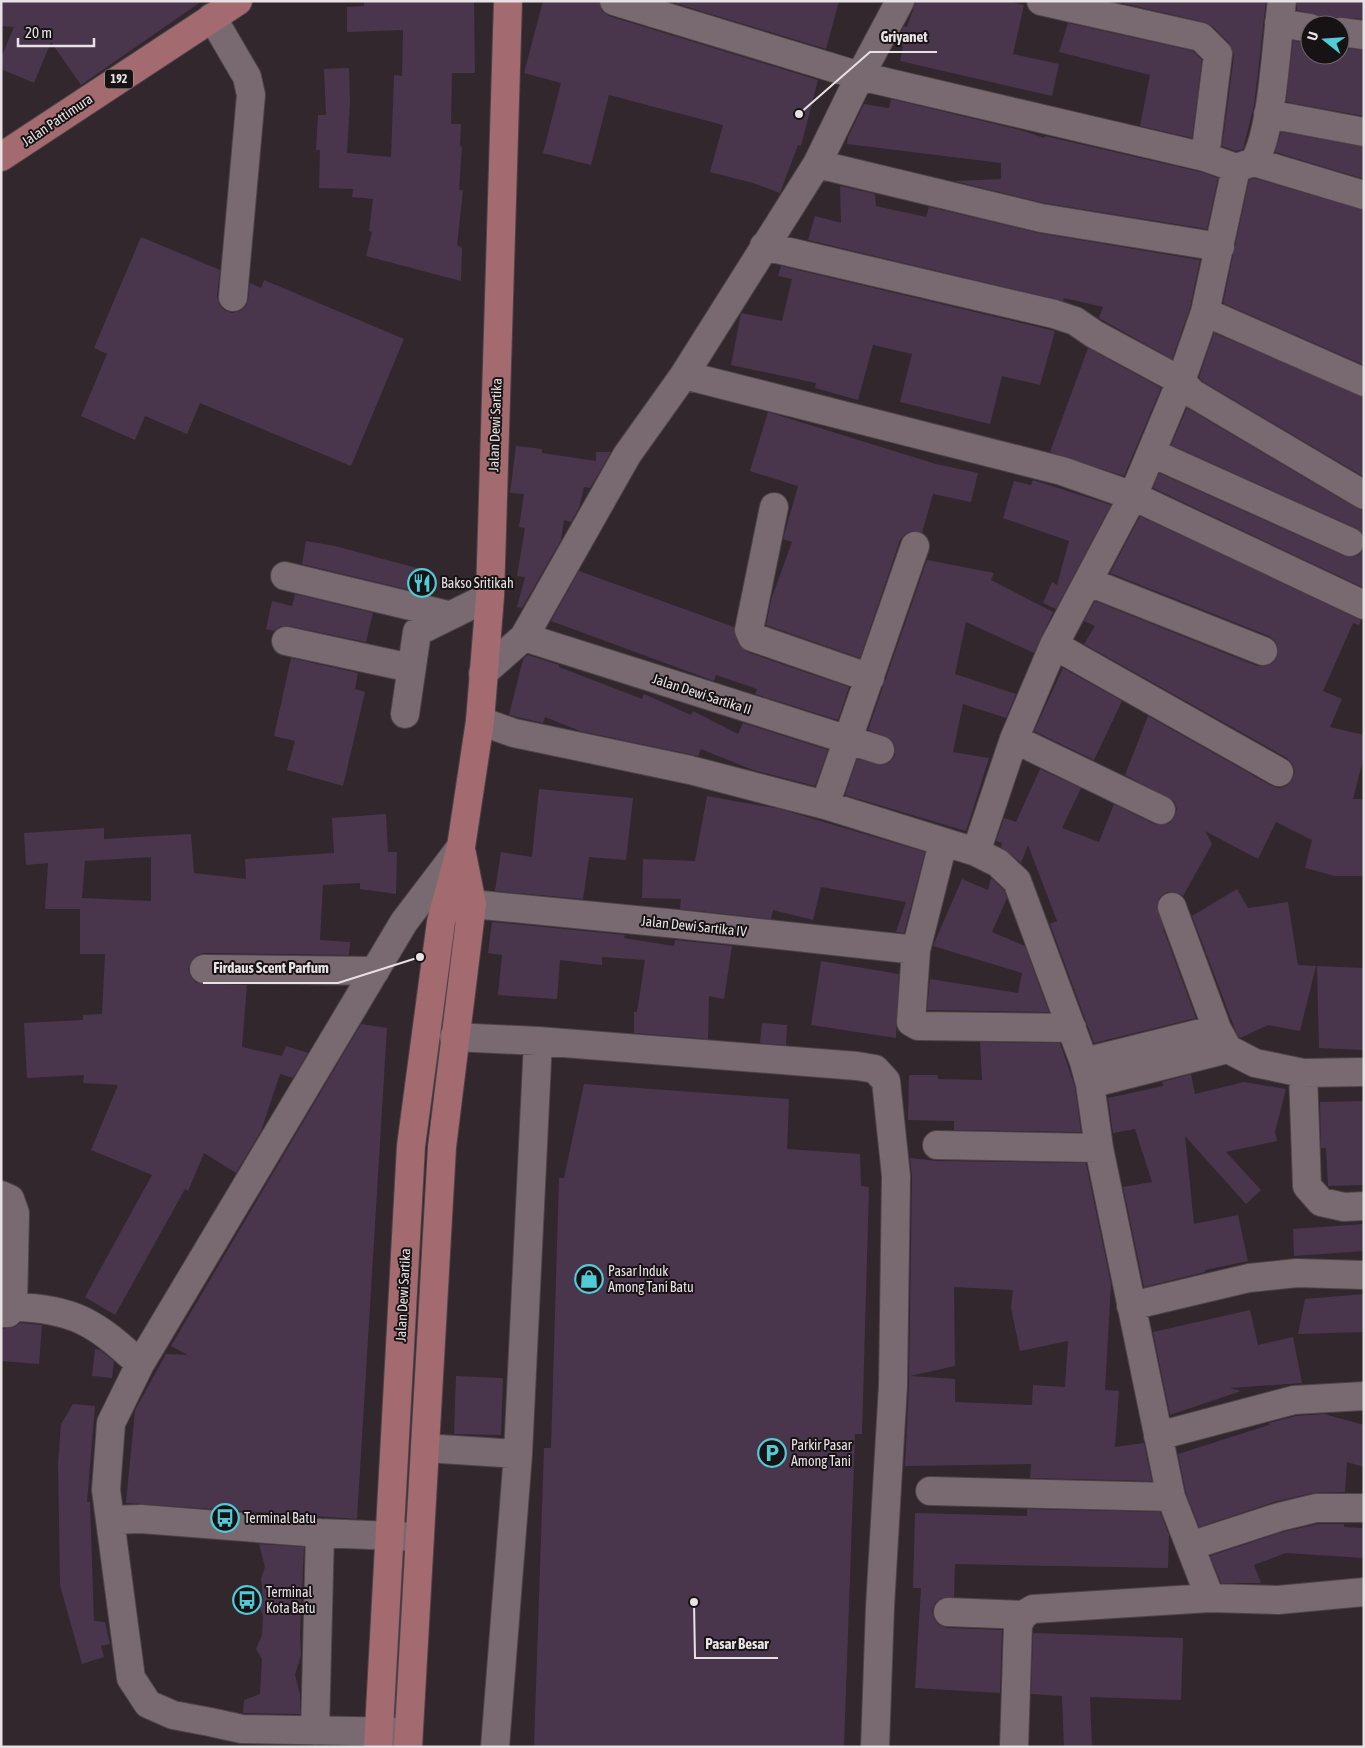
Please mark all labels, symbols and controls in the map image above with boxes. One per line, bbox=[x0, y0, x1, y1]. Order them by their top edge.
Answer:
scale bar bbox=[18, 15, 94, 47]
north arrow bbox=[1300, 15, 1350, 65]
callout: Griyanet bbox=[870, 22, 937, 52]
text: 20 m bbox=[25, 24, 52, 41]
text: Griyanet bbox=[880, 28, 928, 45]
text: U bbox=[1304, 30, 1321, 42]
road number: 192 bbox=[105, 70, 133, 88]
street label: Jalan Pattimura bbox=[19, 91, 95, 149]
street label: Jalan Dewi Sartika bbox=[485, 378, 505, 472]
restaurant icon: Bakso Sritikah bbox=[407, 568, 437, 598]
place label: Bakso Sritikah bbox=[441, 575, 514, 591]
street label: Jalan Dewi Sartika II bbox=[651, 671, 753, 717]
street label: Jalan Dewi Sartika IV bbox=[640, 912, 748, 940]
callout: Firdaus Scent Parfum bbox=[203, 953, 338, 983]
text: Firdaus Scent Parfum bbox=[213, 959, 329, 976]
street label: Jalan Dewi Sartika bbox=[393, 1248, 413, 1342]
place label: Pasar Induk Among Tani Batu bbox=[608, 1263, 694, 1295]
shop icon: Pasar Induk Among Tani Batu bbox=[574, 1264, 604, 1294]
place label: Parkir Pasar Among Tani bbox=[791, 1437, 853, 1469]
parking icon: Parkir Pasar Among Tani bbox=[757, 1438, 787, 1468]
bus stop icon: Terminal Batu bbox=[210, 1503, 240, 1533]
place label: Terminal Batu bbox=[244, 1510, 316, 1526]
place label: Terminal Kota Batu bbox=[266, 1584, 316, 1616]
bus stop icon: Terminal Kota Batu bbox=[232, 1585, 262, 1615]
callout: Pasar Besar bbox=[695, 1628, 778, 1658]
text: Pasar Besar bbox=[705, 1635, 769, 1652]

